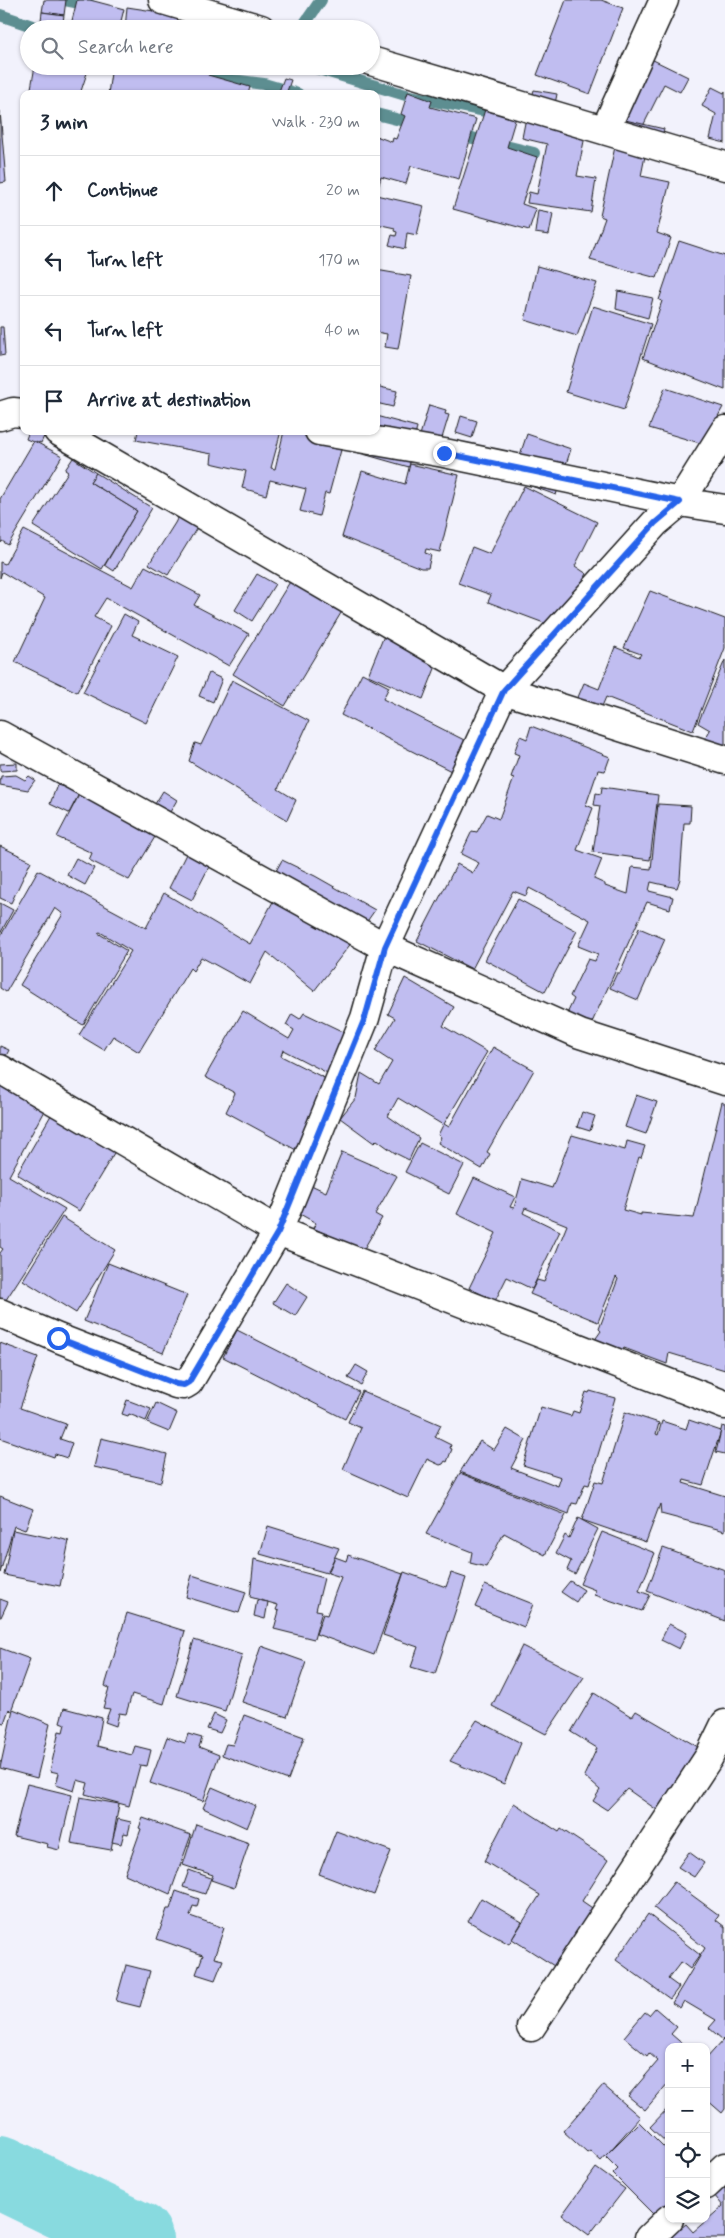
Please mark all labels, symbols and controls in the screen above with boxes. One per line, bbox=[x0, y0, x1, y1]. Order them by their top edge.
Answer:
search box bbox=[20, 20, 380, 75]
icon: search bbox=[38, 34, 66, 62]
text: Search here bbox=[78, 35, 174, 60]
text: 3 min bbox=[40, 109, 88, 137]
text: Walk · 230 m bbox=[272, 112, 360, 133]
icon: ahead bbox=[40, 177, 68, 205]
text: Continue bbox=[87, 178, 158, 203]
text: 20 m bbox=[326, 180, 360, 201]
icon: left bbox=[40, 247, 68, 275]
text: Turn left bbox=[87, 248, 163, 273]
text: 170 m bbox=[318, 250, 360, 271]
icon: left bbox=[40, 317, 68, 345]
text: Turn left bbox=[87, 318, 163, 343]
text: 40 m bbox=[324, 320, 360, 341]
icon: arrive bbox=[40, 387, 68, 415]
text: Arrive at destination bbox=[87, 388, 251, 413]
route end bbox=[433, 442, 456, 465]
route start bbox=[47, 1327, 70, 1350]
map controls bbox=[665, 2043, 710, 2223]
button: + bbox=[665, 2043, 710, 2088]
button: − bbox=[665, 2088, 710, 2133]
button: locate bbox=[665, 2133, 710, 2178]
button: layers bbox=[665, 2178, 710, 2223]

